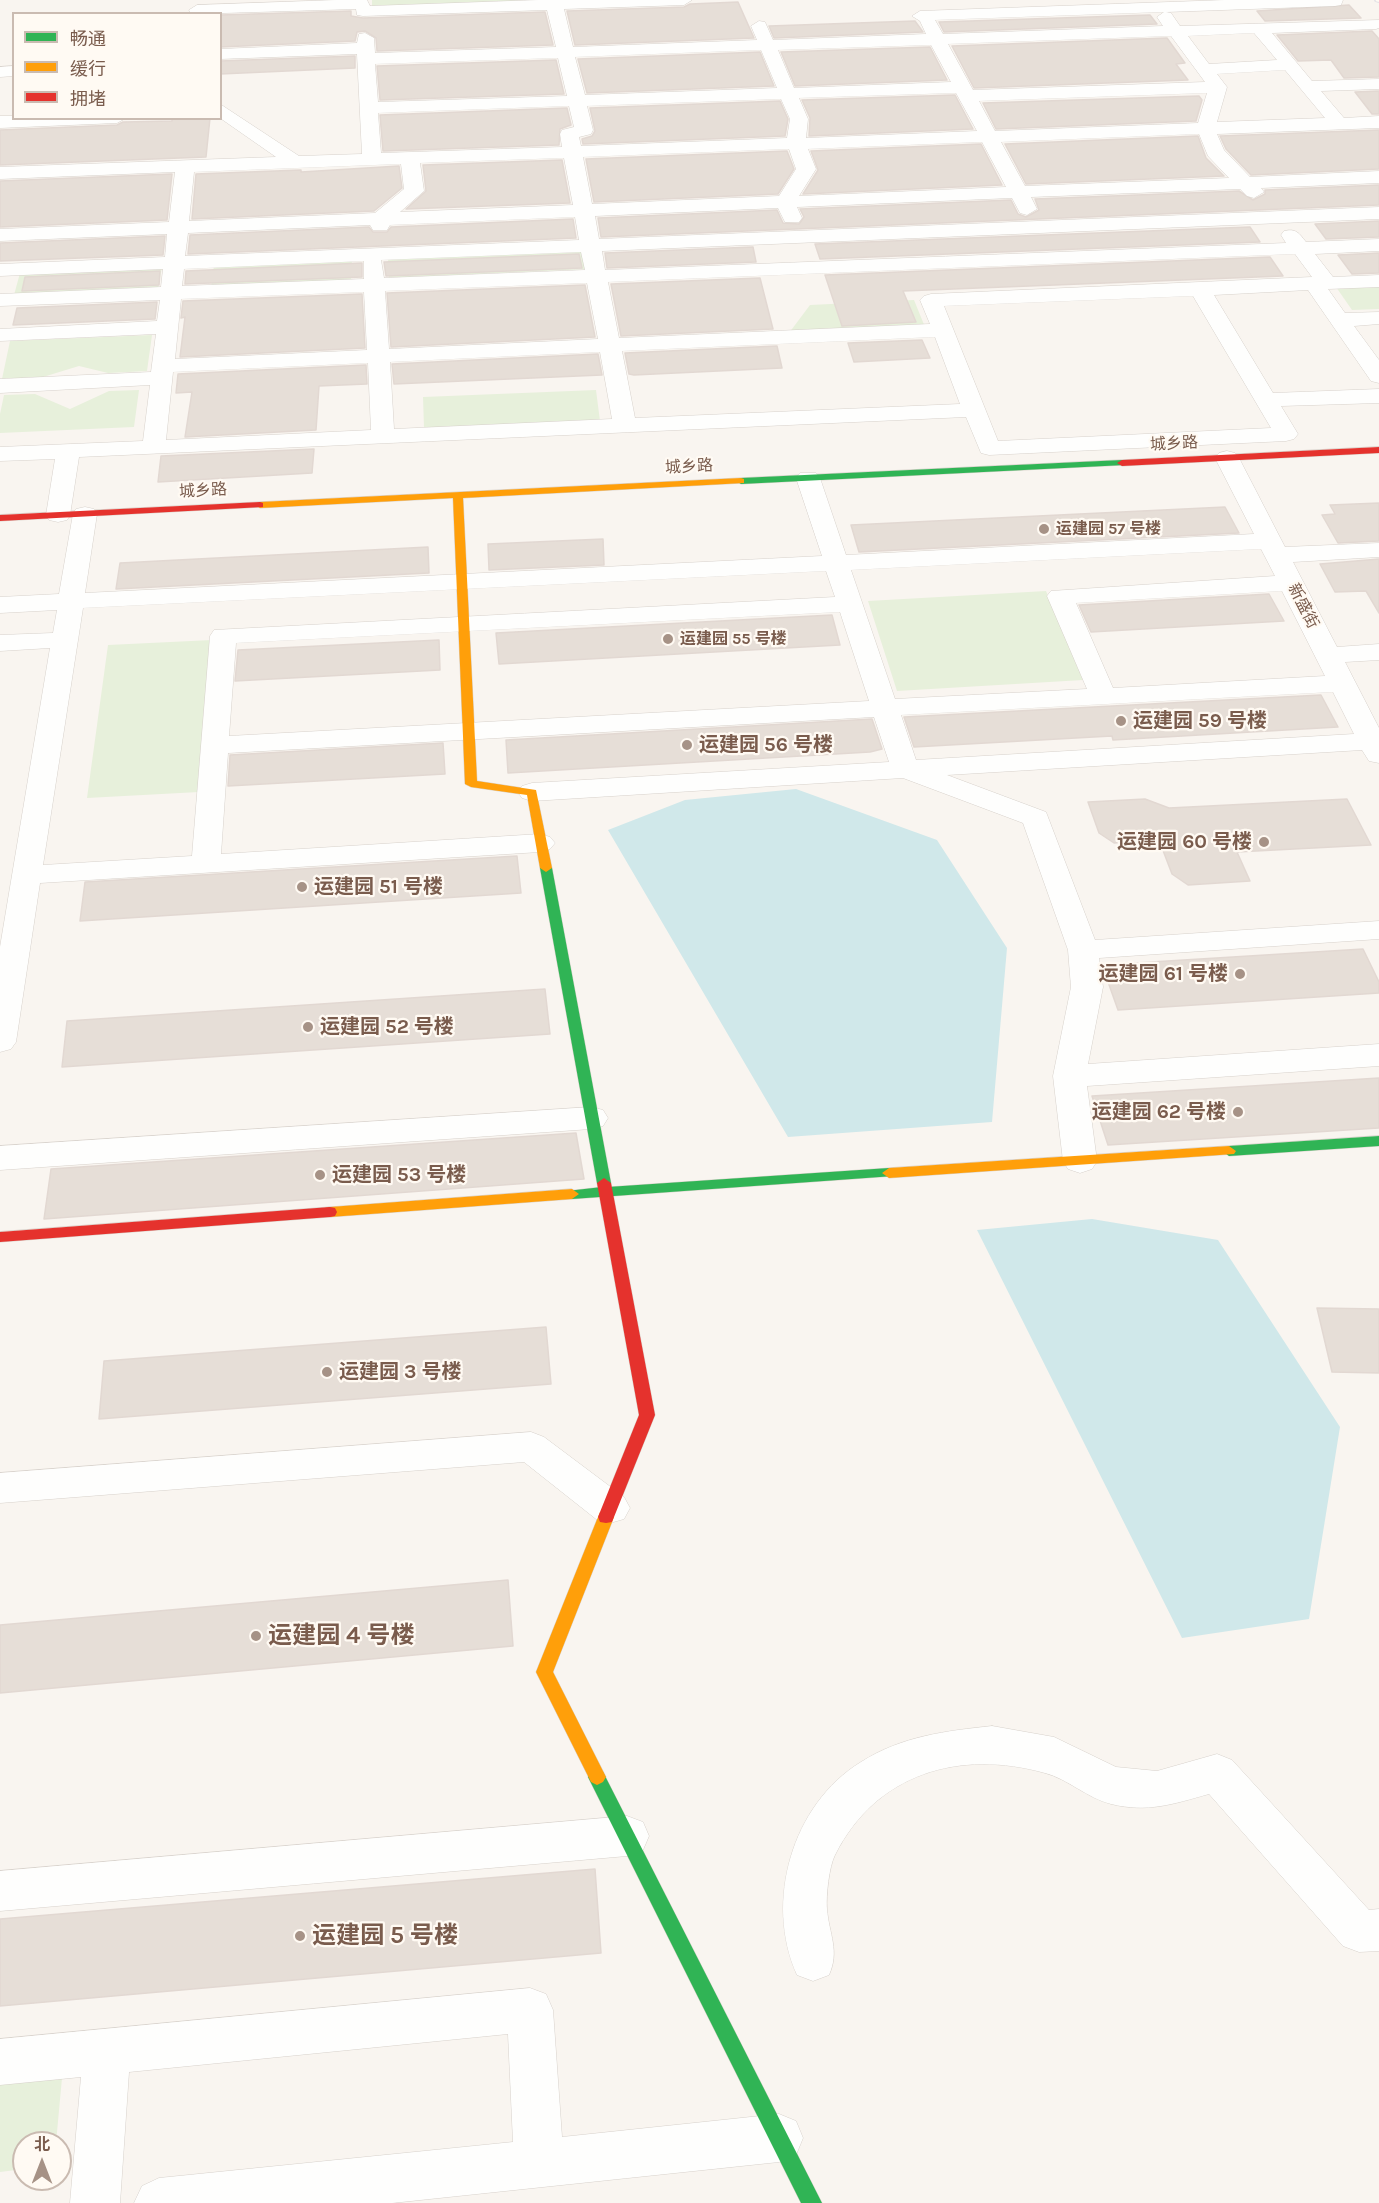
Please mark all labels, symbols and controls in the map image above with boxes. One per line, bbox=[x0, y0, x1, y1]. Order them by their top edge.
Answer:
legend bbox=[12, 12, 222, 120]
text: 畅通 bbox=[70, 28, 106, 50]
text: 缓行 bbox=[70, 58, 106, 80]
text: 拥堵 bbox=[70, 88, 106, 110]
street label: 城乡路 bbox=[1150, 433, 1198, 455]
street label: 城乡路 bbox=[665, 456, 713, 478]
street label: 城乡路 bbox=[179, 480, 227, 502]
place label: 运建园 57 号楼 bbox=[1056, 519, 1161, 539]
marker: 运建园 57 号楼 bbox=[1037, 522, 1051, 536]
street label: 新盛街 bbox=[1284, 580, 1322, 632]
place label: 运建园 55 号楼 bbox=[680, 629, 787, 649]
marker: 运建园 55 号楼 bbox=[661, 632, 675, 646]
place label: 运建园 59 号楼 bbox=[1133, 709, 1267, 733]
marker: 运建园 59 号楼 bbox=[1114, 714, 1128, 728]
place label: 运建园 56 号楼 bbox=[699, 733, 833, 757]
marker: 运建园 56 号楼 bbox=[680, 738, 694, 752]
place label: 运建园 60 号楼 bbox=[1117, 830, 1252, 854]
marker: 运建园 60 号楼 bbox=[1257, 835, 1271, 849]
place label: 运建园 51 号楼 bbox=[314, 875, 443, 899]
marker: 运建园 51 号楼 bbox=[295, 880, 309, 894]
place label: 运建园 61 号楼 bbox=[1099, 962, 1228, 986]
marker: 运建园 61 号楼 bbox=[1233, 967, 1247, 981]
place label: 运建园 52 号楼 bbox=[320, 1015, 454, 1039]
marker: 运建园 52 号楼 bbox=[301, 1020, 315, 1034]
place label: 运建园 62 号楼 bbox=[1092, 1100, 1226, 1124]
marker: 运建园 62 号楼 bbox=[1231, 1105, 1245, 1119]
place label: 运建园 53 号楼 bbox=[332, 1163, 466, 1187]
marker: 运建园 53 号楼 bbox=[313, 1168, 327, 1182]
place label: 运建园 3 号楼 bbox=[339, 1360, 462, 1384]
marker: 运建园 3 号楼 bbox=[320, 1365, 334, 1379]
place label: 运建园 4 号楼 bbox=[268, 1622, 414, 1650]
marker: 运建园 4 号楼 bbox=[249, 1629, 263, 1643]
place label: 运建园 5 号楼 bbox=[312, 1922, 458, 1950]
marker: 运建园 5 号楼 bbox=[293, 1929, 307, 1943]
north arrow bbox=[12, 2131, 72, 2191]
text: 北 bbox=[34, 2135, 50, 2154]

